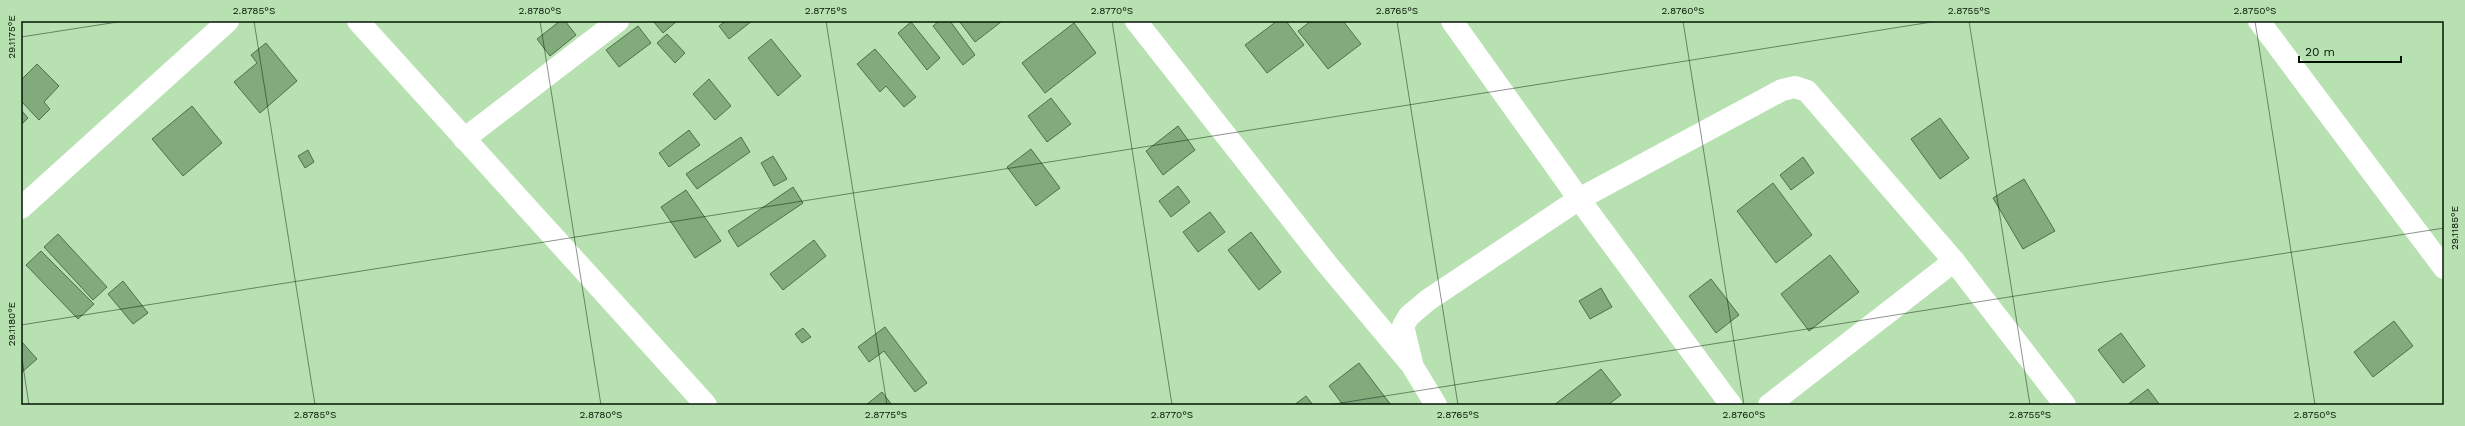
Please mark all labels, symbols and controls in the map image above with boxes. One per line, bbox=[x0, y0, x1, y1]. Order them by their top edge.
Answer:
text: 2.8785°S bbox=[233, 5, 275, 16]
text: 2.8780°S bbox=[518, 5, 562, 16]
text: 2.8775°S bbox=[805, 5, 847, 16]
text: 2.8770°S bbox=[1091, 5, 1133, 16]
text: 2.8765°S bbox=[1376, 5, 1418, 16]
text: 2.8760°S bbox=[1662, 5, 1704, 16]
text: 2.8755°S bbox=[1948, 5, 1990, 16]
text: 2.8750°S bbox=[2234, 5, 2276, 16]
text: 29.1175°E bbox=[6, 15, 17, 59]
scale bar bbox=[2299, 38, 2401, 64]
text: 20 m bbox=[2305, 45, 2335, 59]
text: 29.1185°E bbox=[2449, 206, 2460, 250]
text: 29.1180°E bbox=[6, 302, 17, 346]
text: 2.8785°S bbox=[294, 409, 336, 420]
text: 2.8780°S bbox=[579, 409, 623, 420]
text: 2.8775°S bbox=[865, 409, 907, 420]
text: 2.8770°S bbox=[1151, 409, 1193, 420]
text: 2.8765°S bbox=[1437, 409, 1479, 420]
text: 2.8760°S bbox=[1723, 409, 1765, 420]
text: 2.8755°S bbox=[2009, 409, 2051, 420]
text: 2.8750°S bbox=[2294, 409, 2336, 420]

